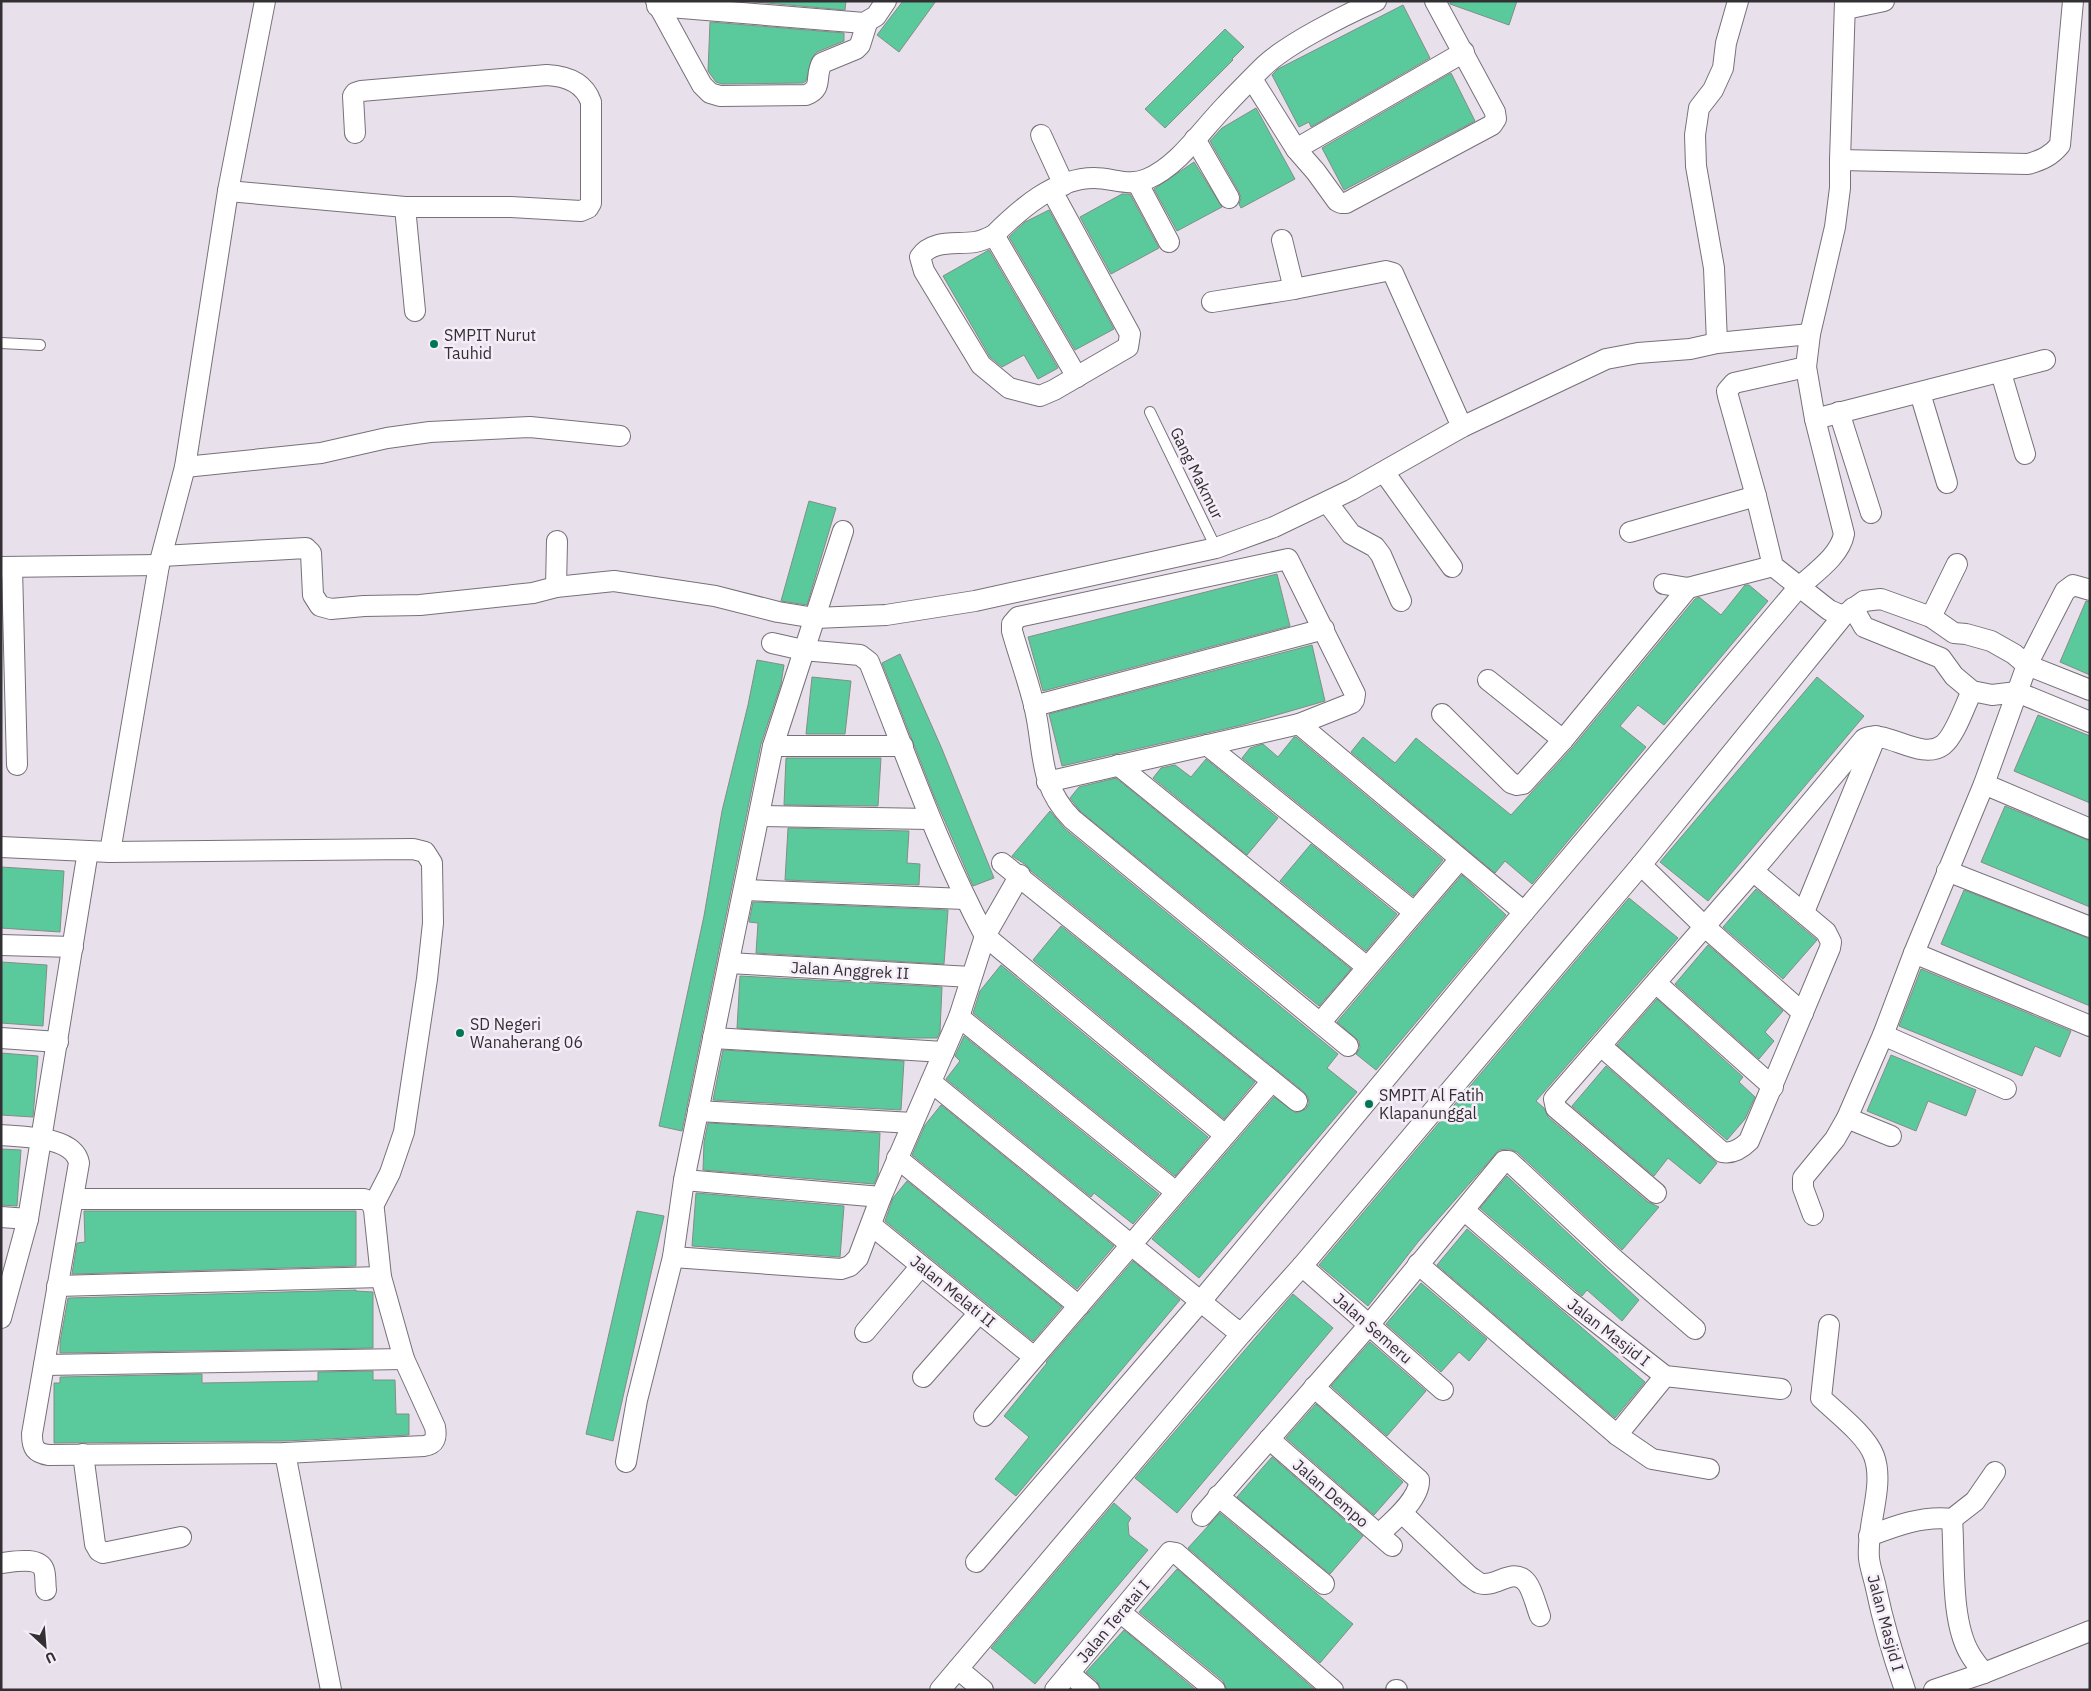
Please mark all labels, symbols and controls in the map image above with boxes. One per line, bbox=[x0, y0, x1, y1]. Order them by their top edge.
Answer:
place label: SMPIT Nurut Tauhid bbox=[444, 325, 536, 363]
marker: SMPIT Nurut Tauhid bbox=[428, 338, 440, 350]
street label: Gang Makmur bbox=[1166, 424, 1228, 522]
street label: Jalan Anggrek II bbox=[790, 957, 910, 983]
place label: SD Negeri Wanaherang 06 bbox=[470, 1014, 583, 1052]
marker: SD Negeri Wanaherang 06 bbox=[454, 1027, 466, 1039]
place label: SMPIT Al Fatih Klapanunggal bbox=[1379, 1085, 1484, 1123]
marker: SMPIT Al Fatih Klapanunggal bbox=[1363, 1098, 1375, 1110]
street label: Jalan Melati II bbox=[907, 1251, 999, 1331]
street label: Jalan Semeru bbox=[1329, 1288, 1417, 1368]
street label: Jalan Masjid I bbox=[1564, 1294, 1654, 1370]
street label: Jalan Dempo bbox=[1289, 1455, 1373, 1531]
street label: Jalan Masjid I bbox=[1863, 1572, 1909, 1674]
street label: Jalan Teratai I bbox=[1073, 1575, 1153, 1667]
north arrow bbox=[20, 1621, 70, 1671]
text: U bbox=[42, 1647, 59, 1668]

